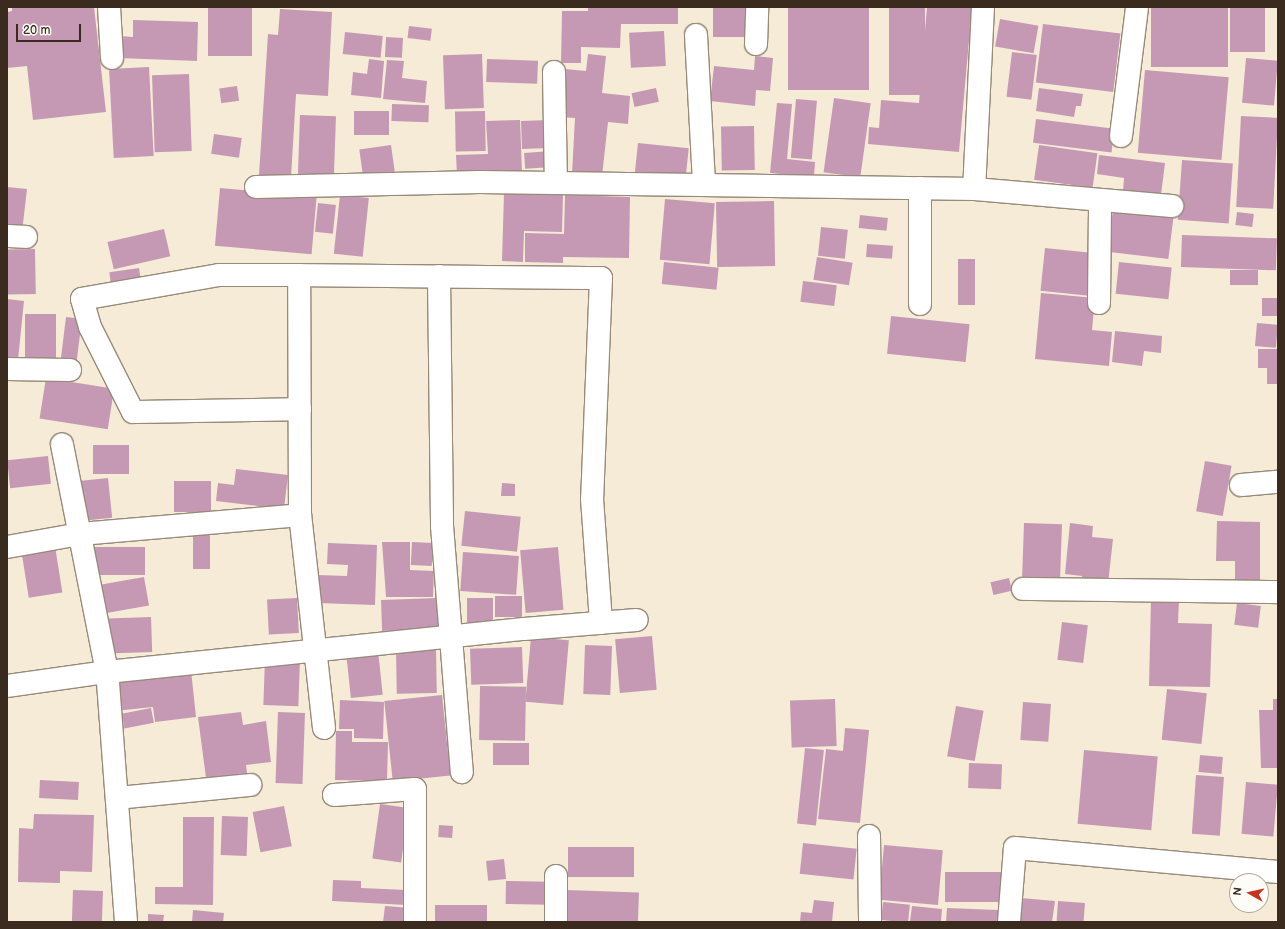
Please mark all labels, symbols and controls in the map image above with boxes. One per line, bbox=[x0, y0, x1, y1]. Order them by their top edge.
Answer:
scale bar bbox=[18, 16, 83, 42]
text: 20 m bbox=[23, 23, 50, 38]
north arrow bbox=[1229, 873, 1269, 913]
text: N bbox=[1231, 886, 1245, 896]

